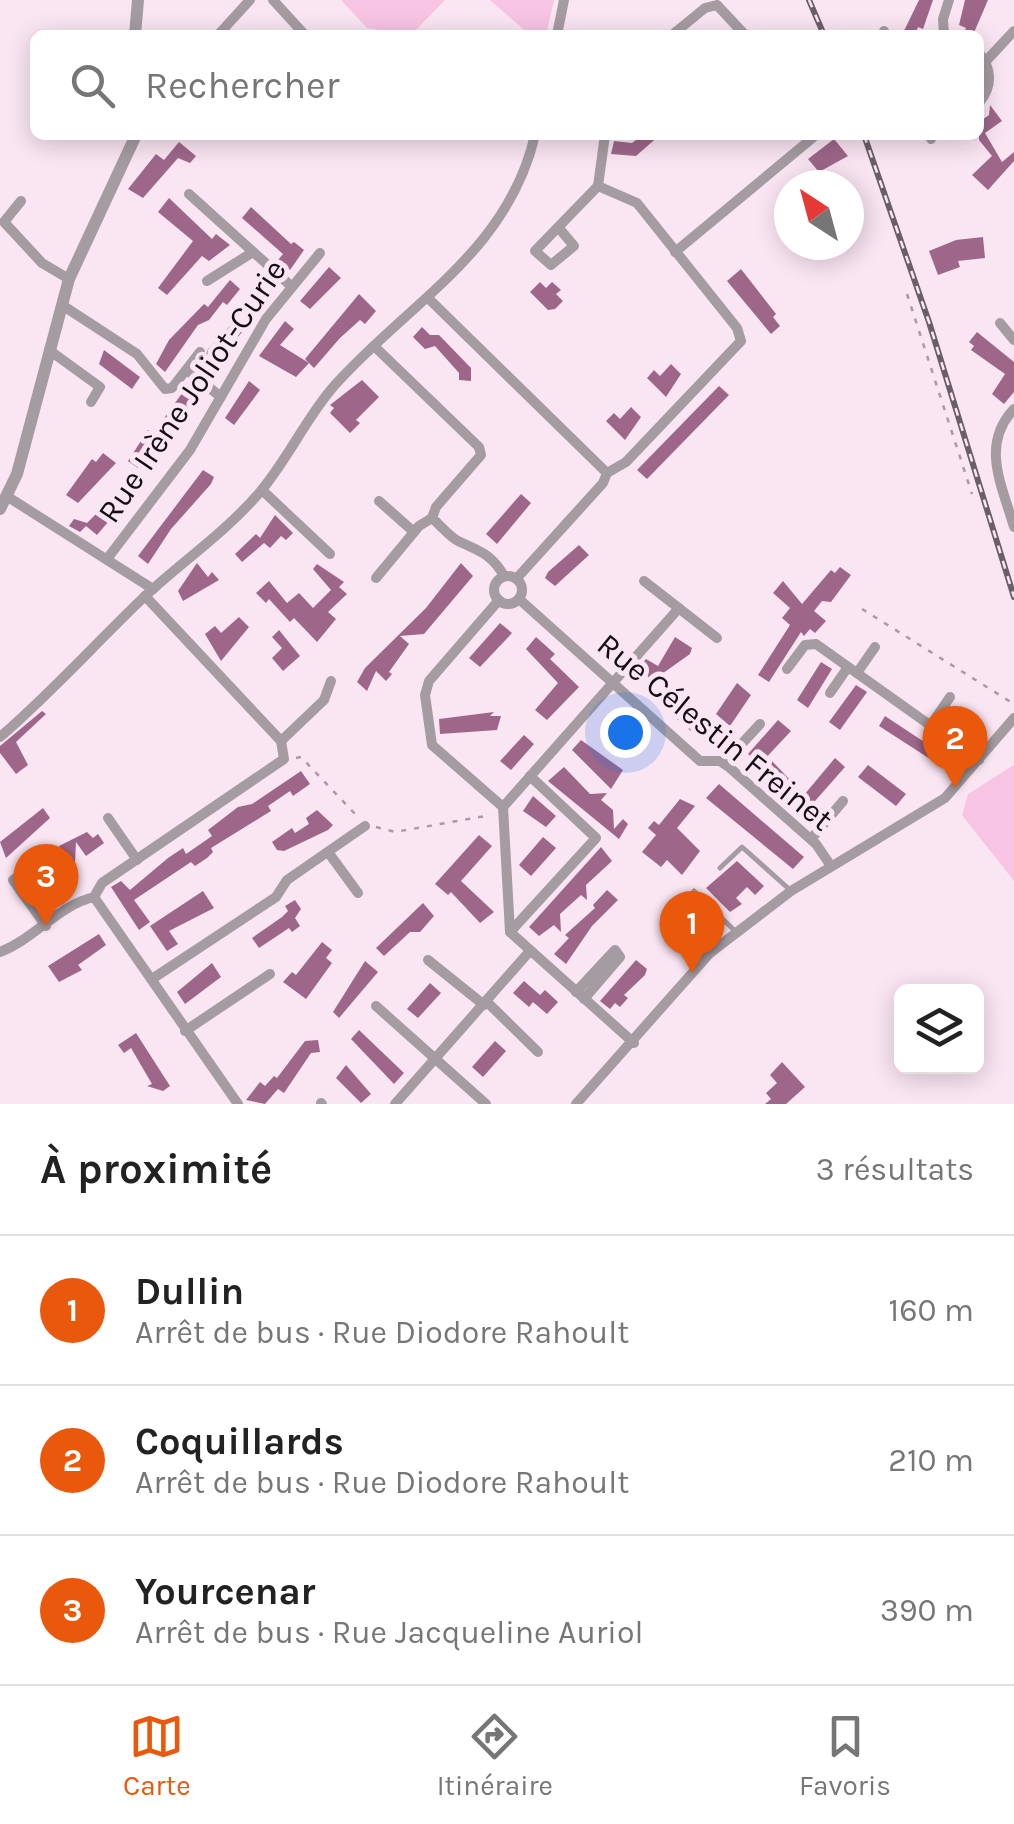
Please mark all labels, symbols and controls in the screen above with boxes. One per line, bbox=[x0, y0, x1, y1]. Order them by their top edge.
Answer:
search box bbox=[30, 30, 984, 140]
icon: search bbox=[65, 58, 120, 113]
text: Rechercher bbox=[145, 63, 339, 108]
north arrow bbox=[774, 170, 864, 260]
street label: Rue Irène Joliot-Curie bbox=[90, 252, 294, 530]
street label: Rue Célestin Freinet bbox=[590, 626, 840, 838]
pin: 2 bbox=[922, 706, 988, 788]
your location bbox=[600, 707, 651, 758]
pin: 3 bbox=[13, 844, 78, 926]
pin: 1 bbox=[660, 890, 724, 973]
map controls bbox=[894, 984, 984, 1074]
button: layers bbox=[894, 984, 984, 1074]
text: À proximité bbox=[40, 1144, 272, 1194]
text: 3 résultats bbox=[816, 1151, 974, 1188]
text: Dullin bbox=[135, 1269, 244, 1314]
text: 1 bbox=[67, 1292, 78, 1329]
text: 160 m bbox=[889, 1292, 974, 1329]
text: Arrêt de bus · Rue Diodore Rahoult bbox=[135, 1314, 629, 1351]
text: Coquillards bbox=[135, 1419, 344, 1464]
text: 2 bbox=[63, 1442, 82, 1479]
text: 210 m bbox=[888, 1442, 974, 1479]
text: Arrêt de bus · Rue Diodore Rahoult bbox=[135, 1464, 629, 1501]
text: Yourcenar bbox=[135, 1569, 316, 1614]
text: 3 bbox=[63, 1592, 82, 1629]
text: 390 m bbox=[880, 1592, 974, 1629]
text: Arrêt de bus · Rue Jacqueline Auriol bbox=[135, 1614, 643, 1651]
tab: Carte bbox=[123, 1709, 191, 1802]
tab: Itinéraire bbox=[437, 1709, 553, 1802]
tab: Favoris bbox=[799, 1709, 891, 1802]

